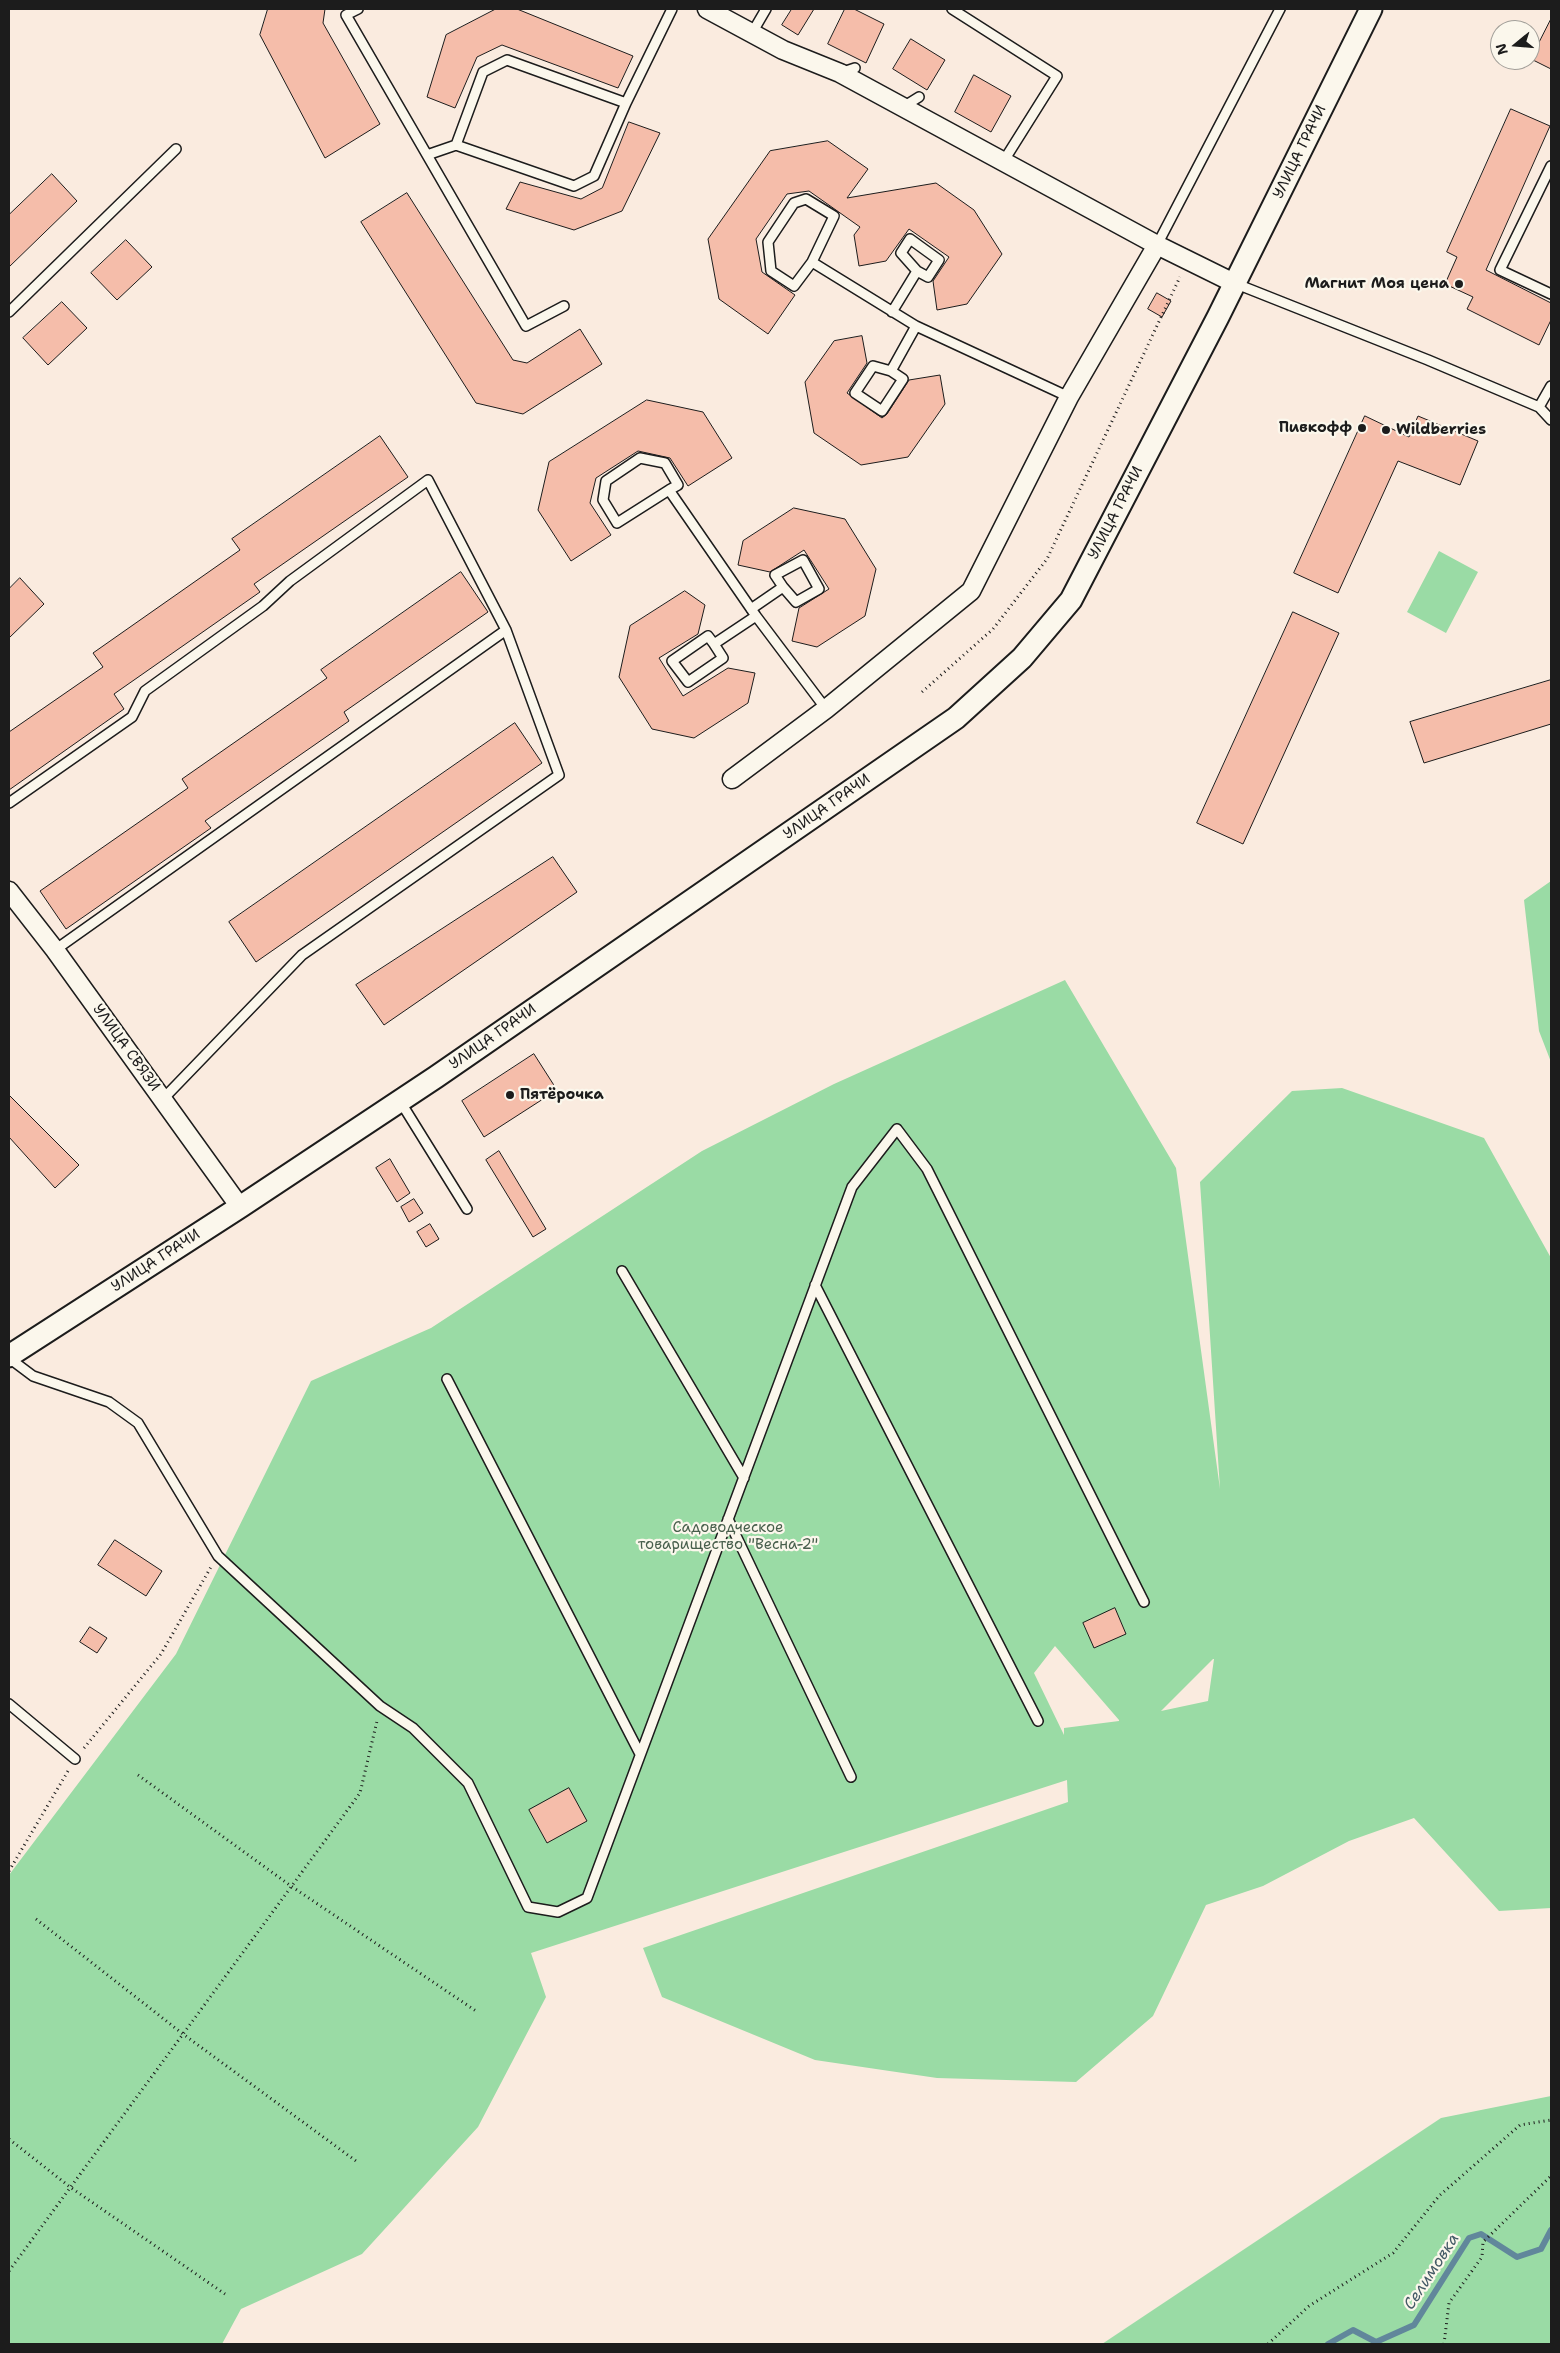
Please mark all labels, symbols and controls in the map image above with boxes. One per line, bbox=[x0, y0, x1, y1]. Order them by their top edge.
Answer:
north arrow bbox=[1490, 20, 1540, 70]
text: N bbox=[1491, 41, 1512, 57]
street label: УЛИЦА ГРАЧИ bbox=[1270, 102, 1330, 202]
place label: Магнит Моя цена bbox=[1304, 275, 1449, 293]
marker: Магнит Моя цена bbox=[1453, 278, 1465, 290]
place label: Пивкофф bbox=[1279, 419, 1352, 437]
place label: Wildberries bbox=[1396, 421, 1486, 439]
marker: Пивкофф bbox=[1356, 422, 1368, 434]
marker: Wildberries bbox=[1380, 424, 1392, 436]
street label: УЛИЦА ГРАЧИ bbox=[1085, 463, 1147, 563]
street label: УЛИЦА ГРАЧИ bbox=[780, 770, 874, 844]
street label: УЛИЦА ГРАЧИ bbox=[446, 1000, 540, 1074]
street label: УЛИЦА СВЯЗИ bbox=[88, 1001, 164, 1095]
place label: Пятёрочка bbox=[520, 1086, 604, 1104]
marker: Пятёрочка bbox=[504, 1089, 516, 1101]
street label: УЛИЦА ГРАЧИ bbox=[108, 1226, 204, 1296]
park label: Садоводческое товарищество "Весна-2" bbox=[638, 1519, 818, 1554]
water label: Селимовка bbox=[1400, 2230, 1464, 2314]

